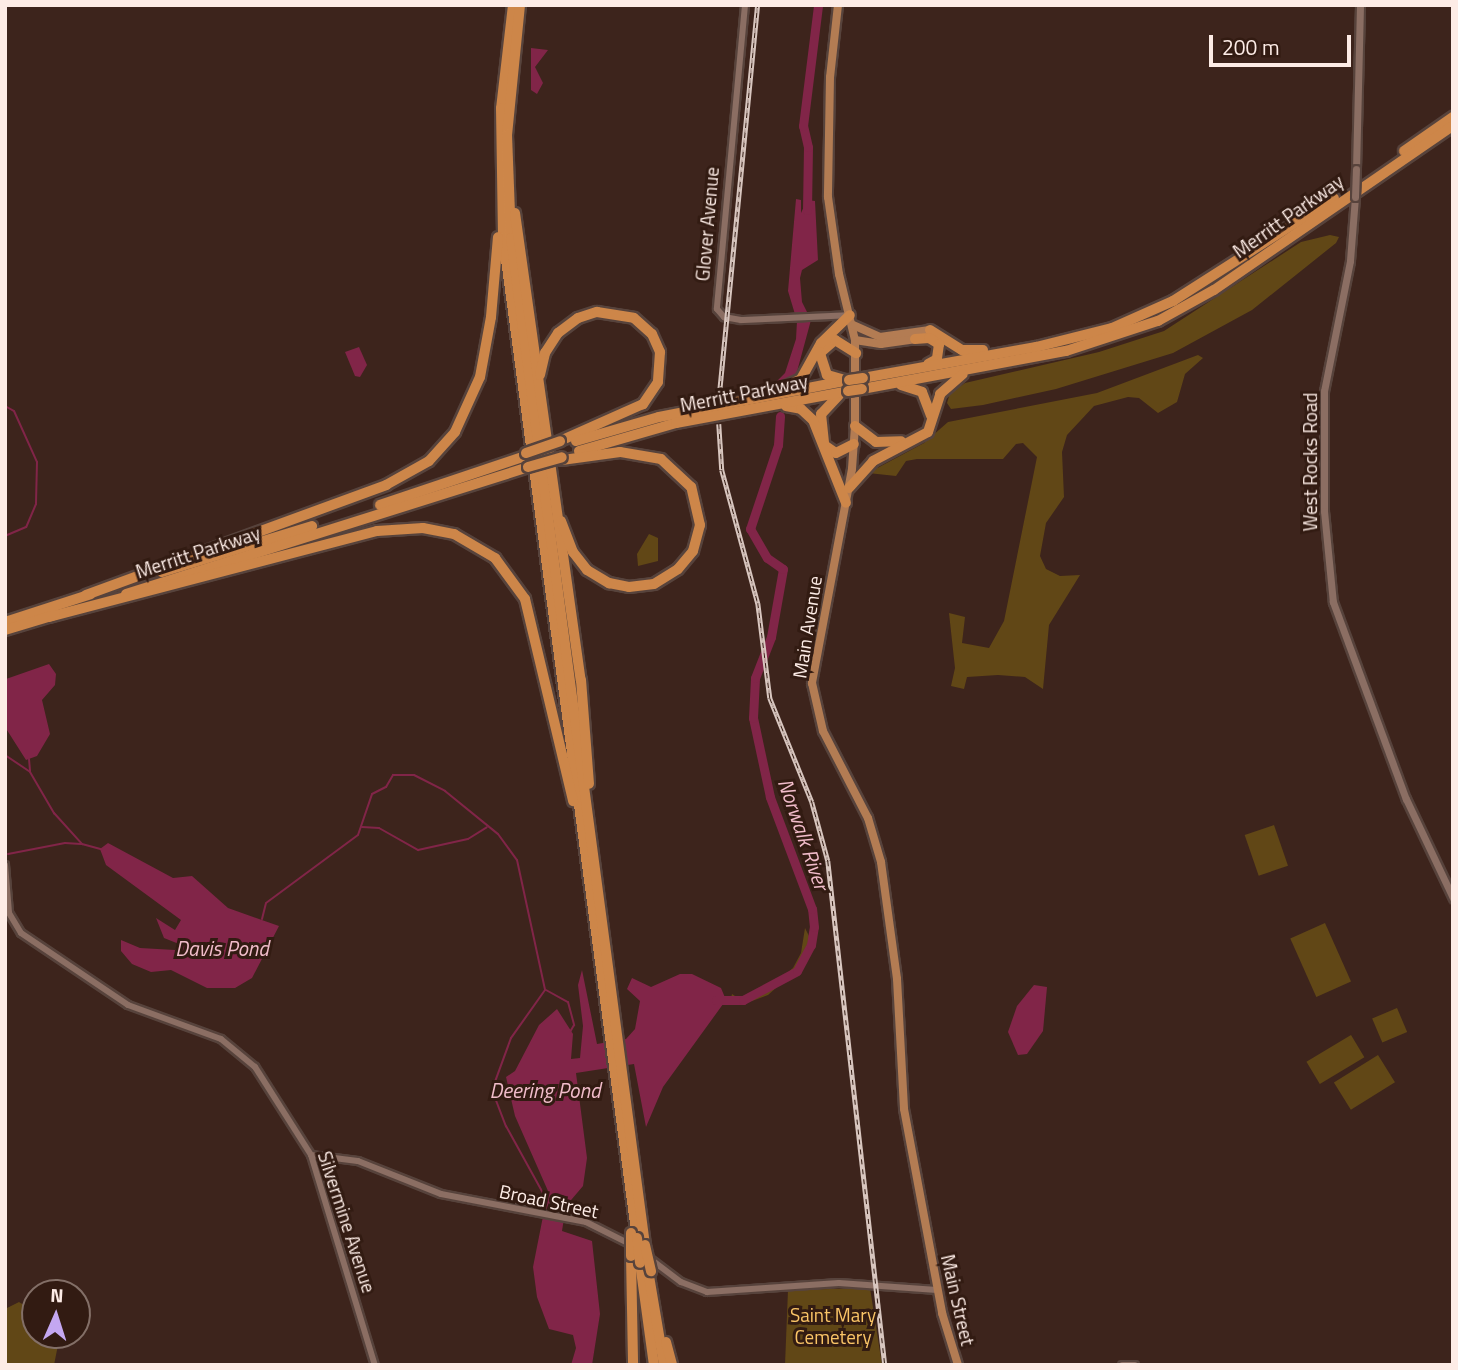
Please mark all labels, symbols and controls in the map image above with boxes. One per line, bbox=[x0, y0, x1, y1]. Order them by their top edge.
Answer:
scale bar bbox=[1213, 21, 1355, 65]
text: 200 m bbox=[1222, 31, 1279, 63]
street label: Glover Avenue bbox=[691, 166, 723, 282]
street label: Merritt Parkway bbox=[1228, 169, 1348, 263]
street label: Merritt Parkway bbox=[678, 369, 810, 417]
street label: West Rocks Road bbox=[1299, 393, 1321, 531]
street label: Merritt Parkway bbox=[133, 521, 263, 583]
street label: Main Avenue bbox=[788, 574, 826, 680]
water label: Norwalk River bbox=[773, 775, 835, 893]
water label: Davis Pond bbox=[175, 935, 269, 961]
water label: Deering Pond bbox=[490, 1077, 600, 1103]
street label: Silvermine Avenue bbox=[313, 1148, 381, 1296]
street label: Broad Street bbox=[497, 1179, 601, 1223]
street label: Main Street bbox=[936, 1252, 980, 1348]
north arrow bbox=[21, 1279, 91, 1349]
text: N bbox=[50, 1280, 64, 1309]
park label: Saint Mary Cemetery bbox=[790, 1304, 876, 1348]

